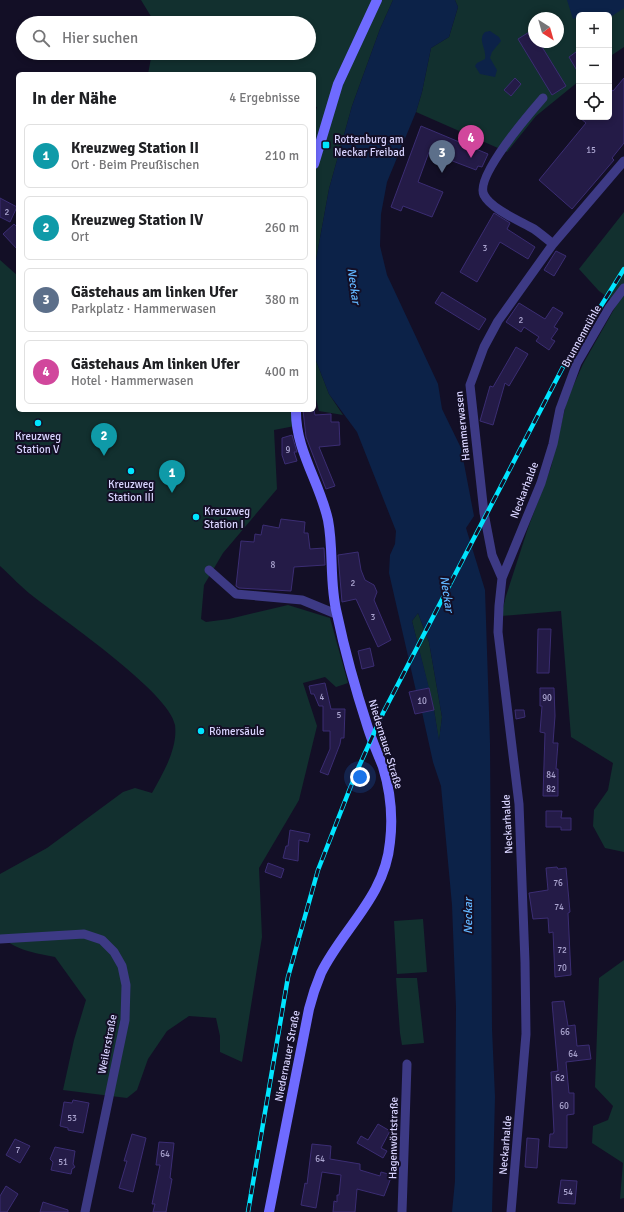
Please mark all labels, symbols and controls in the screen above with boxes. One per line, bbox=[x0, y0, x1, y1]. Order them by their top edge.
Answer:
north arrow bbox=[528, 12, 564, 48]
map controls bbox=[576, 12, 612, 120]
button: + bbox=[576, 12, 612, 48]
search box bbox=[16, 16, 316, 60]
icon: search bbox=[30, 27, 52, 49]
text: Hier suchen bbox=[62, 29, 138, 47]
button: − bbox=[576, 48, 612, 84]
button: locate bbox=[576, 84, 612, 120]
text: In der Nähe bbox=[32, 88, 117, 109]
text: 4 Ergebnisse bbox=[229, 90, 300, 106]
pin: 4 bbox=[458, 125, 484, 158]
place label: Rottenburg am Neckar Freibad bbox=[334, 133, 405, 159]
text: Kreuzweg Station II bbox=[71, 139, 199, 157]
marker: Rottenburg am Neckar Freibad bbox=[321, 140, 331, 150]
pin: 3 bbox=[429, 140, 455, 173]
house number: 15 bbox=[586, 145, 596, 156]
text: 1 bbox=[42, 148, 50, 164]
text: 210 m bbox=[265, 148, 299, 164]
text: Ort · Beim Preußischen bbox=[71, 157, 199, 173]
house number: 2 bbox=[5, 207, 10, 218]
text: Kreuzweg Station IV bbox=[71, 211, 203, 229]
text: 2 bbox=[42, 220, 50, 236]
text: 260 m bbox=[265, 220, 299, 236]
text: Ort bbox=[71, 229, 89, 245]
house number: 3 bbox=[483, 243, 488, 254]
water label: Neckar bbox=[344, 267, 364, 307]
text: Gästehaus am linken Ufer bbox=[71, 283, 238, 301]
text: 3 bbox=[42, 292, 50, 308]
text: 380 m bbox=[265, 292, 299, 308]
text: Parkplatz · Hammerwasen bbox=[71, 301, 216, 317]
street label: Brunnenmühle bbox=[559, 303, 604, 370]
house number: 2 bbox=[519, 315, 524, 326]
text: Gästehaus Am linken Ufer bbox=[71, 355, 240, 373]
text: 4 bbox=[42, 364, 50, 380]
text: 400 m bbox=[265, 364, 299, 380]
text: Hotel · Hammerwasen bbox=[71, 373, 194, 389]
street label: Hammerwasen bbox=[452, 390, 473, 461]
marker: Kreuzweg Station V bbox=[33, 418, 43, 428]
pin: 2 bbox=[91, 423, 117, 456]
place label: Kreuzweg Station V bbox=[15, 430, 61, 456]
house number: 9 bbox=[286, 445, 291, 456]
pin: 1 bbox=[159, 460, 185, 493]
street label: Neckarhalde bbox=[508, 460, 541, 520]
marker: Kreuzweg Station III bbox=[126, 466, 136, 476]
place label: Kreuzweg Station III bbox=[108, 478, 154, 504]
place label: Kreuzweg Station I bbox=[204, 505, 250, 531]
marker: Kreuzweg Station I bbox=[191, 512, 201, 522]
house number: 8 bbox=[271, 560, 276, 571]
water label: Neckar bbox=[436, 575, 457, 615]
house number: 2 bbox=[351, 578, 356, 589]
house number: 3 bbox=[371, 612, 376, 623]
house number: 4 bbox=[320, 692, 325, 703]
house number: 90 bbox=[542, 693, 552, 704]
house number: 10 bbox=[417, 696, 427, 707]
street label: Niedernauer Straße bbox=[366, 698, 405, 790]
house number: 5 bbox=[337, 710, 342, 721]
place label: Römersäule bbox=[209, 725, 265, 738]
marker: Römersäule bbox=[196, 726, 206, 736]
your location bbox=[350, 767, 370, 787]
house number: 84 bbox=[546, 770, 556, 781]
house number: 82 bbox=[546, 784, 556, 795]
street label: Neckarhalde bbox=[499, 794, 516, 854]
house number: 76 bbox=[553, 878, 563, 889]
water label: Neckar bbox=[461, 896, 476, 934]
house number: 74 bbox=[554, 902, 564, 913]
house number: 72 bbox=[557, 945, 567, 956]
house number: 70 bbox=[557, 963, 567, 974]
street label: Niedernauer Straße bbox=[272, 1009, 303, 1103]
street label: Weilerstraße bbox=[95, 1013, 120, 1075]
house number: 66 bbox=[560, 1027, 570, 1038]
house number: 64 bbox=[568, 1049, 578, 1060]
house number: 62 bbox=[555, 1073, 565, 1084]
street label: Hagenwörtstraße bbox=[386, 1097, 401, 1179]
house number: 60 bbox=[559, 1101, 569, 1112]
house number: 53 bbox=[67, 1113, 77, 1124]
street label: Neckarhalde bbox=[496, 1115, 515, 1175]
house number: 7 bbox=[16, 1145, 21, 1156]
house number: 64 bbox=[160, 1149, 170, 1160]
house number: 64 bbox=[315, 1154, 325, 1165]
house number: 51 bbox=[58, 1157, 68, 1168]
house number: 54 bbox=[563, 1187, 573, 1198]

